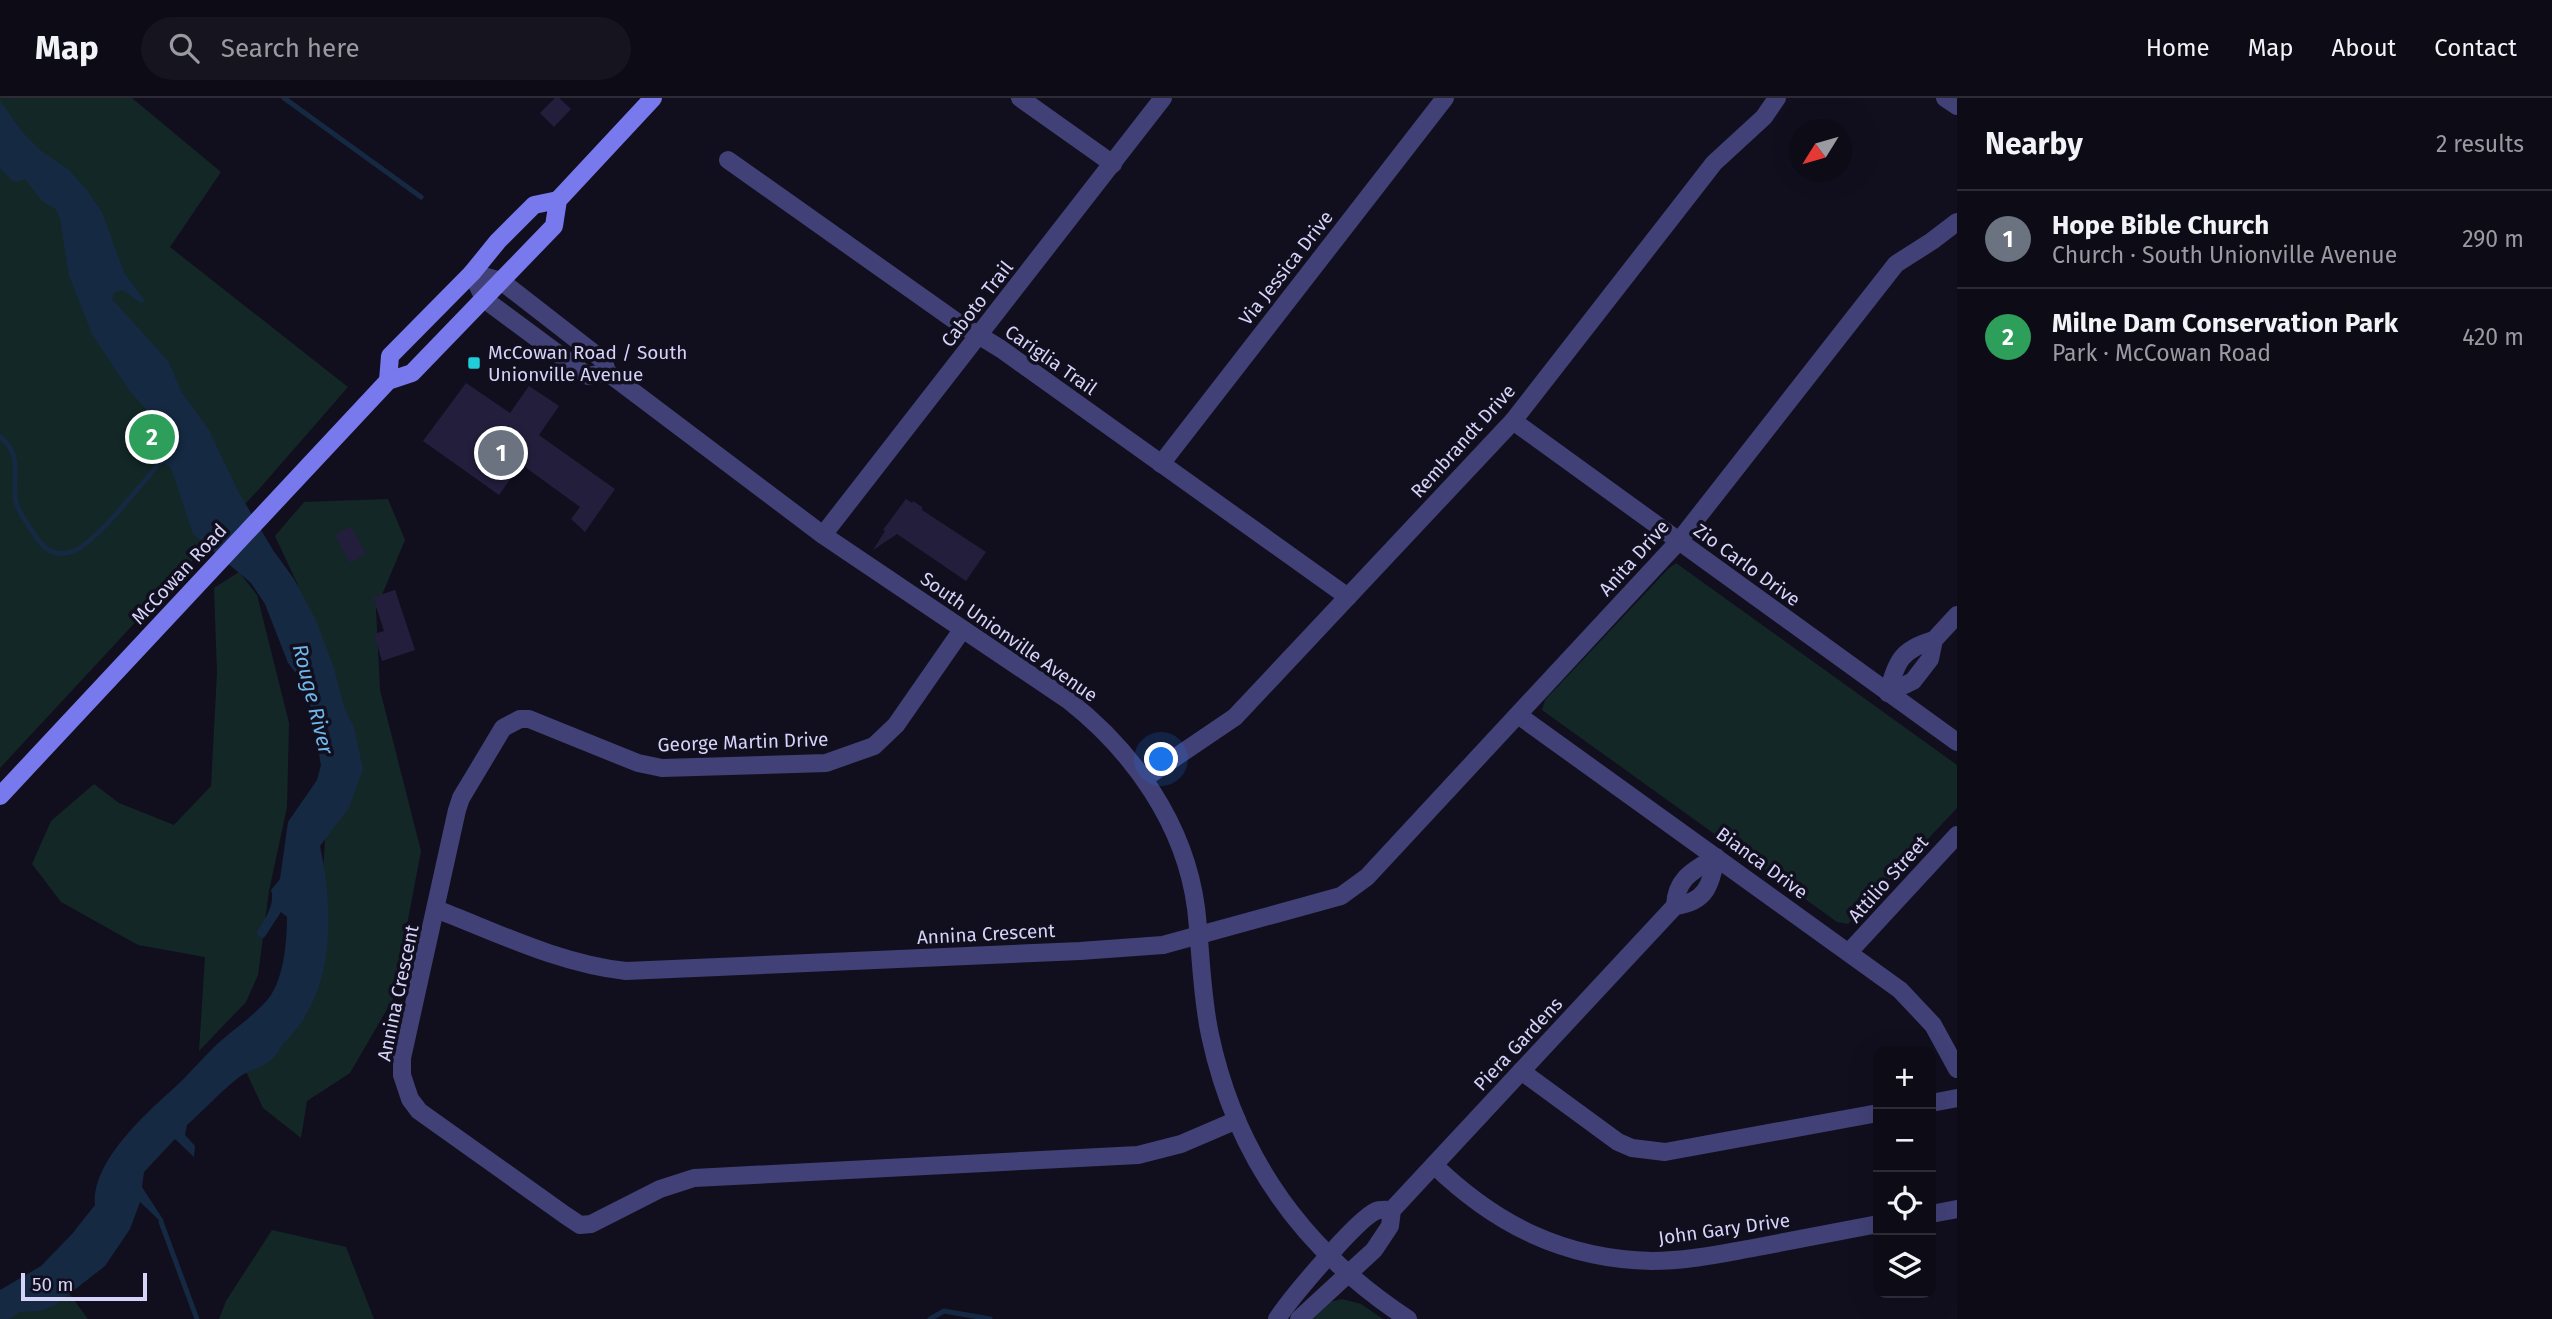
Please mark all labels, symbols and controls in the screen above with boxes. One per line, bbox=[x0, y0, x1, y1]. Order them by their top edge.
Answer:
search box bbox=[141, 17, 631, 80]
text: Map bbox=[35, 28, 99, 68]
icon: search bbox=[165, 29, 203, 67]
text: Search here bbox=[221, 33, 360, 64]
text: Home bbox=[2146, 34, 2210, 62]
text: Map bbox=[2248, 34, 2294, 62]
text: About bbox=[2332, 34, 2396, 62]
text: Contact bbox=[2434, 34, 2517, 62]
north arrow bbox=[1789, 119, 1852, 182]
text: Nearby bbox=[1985, 126, 2083, 162]
text: 2 results bbox=[2436, 130, 2524, 158]
street label: Via Jessica Drive bbox=[1234, 206, 1338, 330]
text: Hope Bible Church bbox=[2052, 210, 2269, 241]
text: 1 bbox=[2003, 225, 2013, 253]
text: 290 m bbox=[2462, 225, 2524, 253]
text: Church · South Unionville Avenue bbox=[2052, 241, 2397, 269]
street label: Caboto Trail bbox=[936, 256, 1018, 352]
text: Milne Dam Conservation Park bbox=[2052, 308, 2398, 339]
street label: Cariglia Trail bbox=[1001, 320, 1102, 400]
text: 2 bbox=[2002, 323, 2014, 351]
text: 420 m bbox=[2462, 323, 2524, 351]
text: Park · McCowan Road bbox=[2052, 339, 2271, 367]
place label: McCowan Road / South Unionville Avenue bbox=[488, 341, 687, 386]
marker: McCowan Road / South Unionville Avenue bbox=[466, 355, 482, 371]
street label: Rembrandt Drive bbox=[1406, 379, 1520, 503]
pin: 2 bbox=[129, 411, 175, 463]
pin: 1 bbox=[478, 427, 524, 479]
street label: Anita Drive bbox=[1594, 515, 1674, 601]
street label: McCowan Road bbox=[127, 519, 231, 629]
street label: Zio Carlo Drive bbox=[1689, 519, 1805, 611]
street label: South Unionville Avenue bbox=[916, 567, 1102, 707]
water label: Rouge River bbox=[287, 641, 339, 758]
street label: George Martin Drive bbox=[657, 728, 829, 756]
your location bbox=[1144, 742, 1178, 776]
street label: Bianca Drive bbox=[1712, 822, 1812, 904]
street label: Attilio Street bbox=[1843, 831, 1933, 927]
street label: Annina Crescent bbox=[916, 919, 1056, 949]
street label: Annina Crescent bbox=[372, 923, 424, 1063]
street label: Piera Gardens bbox=[1469, 992, 1567, 1096]
map controls bbox=[1873, 1046, 1936, 1298]
button: + bbox=[1873, 1046, 1936, 1109]
button: − bbox=[1873, 1109, 1936, 1172]
button: locate bbox=[1873, 1172, 1936, 1235]
street label: John Gary Drive bbox=[1657, 1208, 1791, 1250]
button: layers bbox=[1873, 1235, 1936, 1298]
scale bar bbox=[21, 1270, 147, 1302]
text: 50 m bbox=[32, 1273, 73, 1296]

